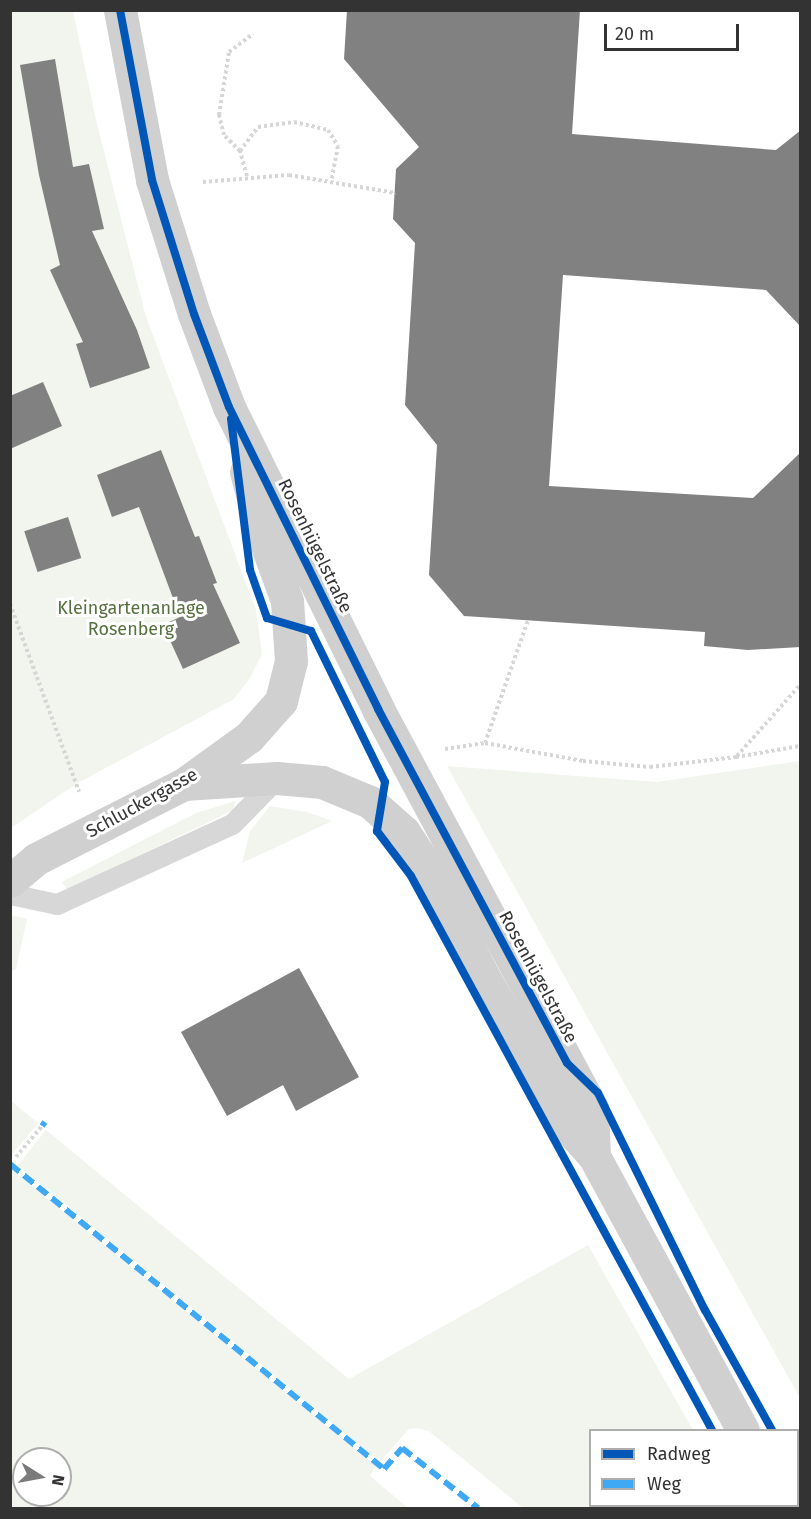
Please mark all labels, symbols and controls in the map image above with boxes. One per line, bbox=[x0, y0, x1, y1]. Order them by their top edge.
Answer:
scale bar bbox=[607, 12, 742, 50]
text: 20 m bbox=[615, 23, 654, 45]
street label: Rosenhügelstraße bbox=[273, 475, 357, 617]
park label: Kleingartenanlage Rosenberg bbox=[57, 598, 205, 640]
street label: Schluckergasse bbox=[83, 764, 201, 842]
street label: Rosenhügelstraße bbox=[494, 907, 582, 1047]
legend bbox=[589, 1429, 799, 1507]
text: Radweg bbox=[647, 1443, 710, 1465]
north arrow bbox=[12, 1447, 72, 1507]
text: N bbox=[48, 1473, 69, 1487]
text: Weg bbox=[647, 1473, 681, 1495]

